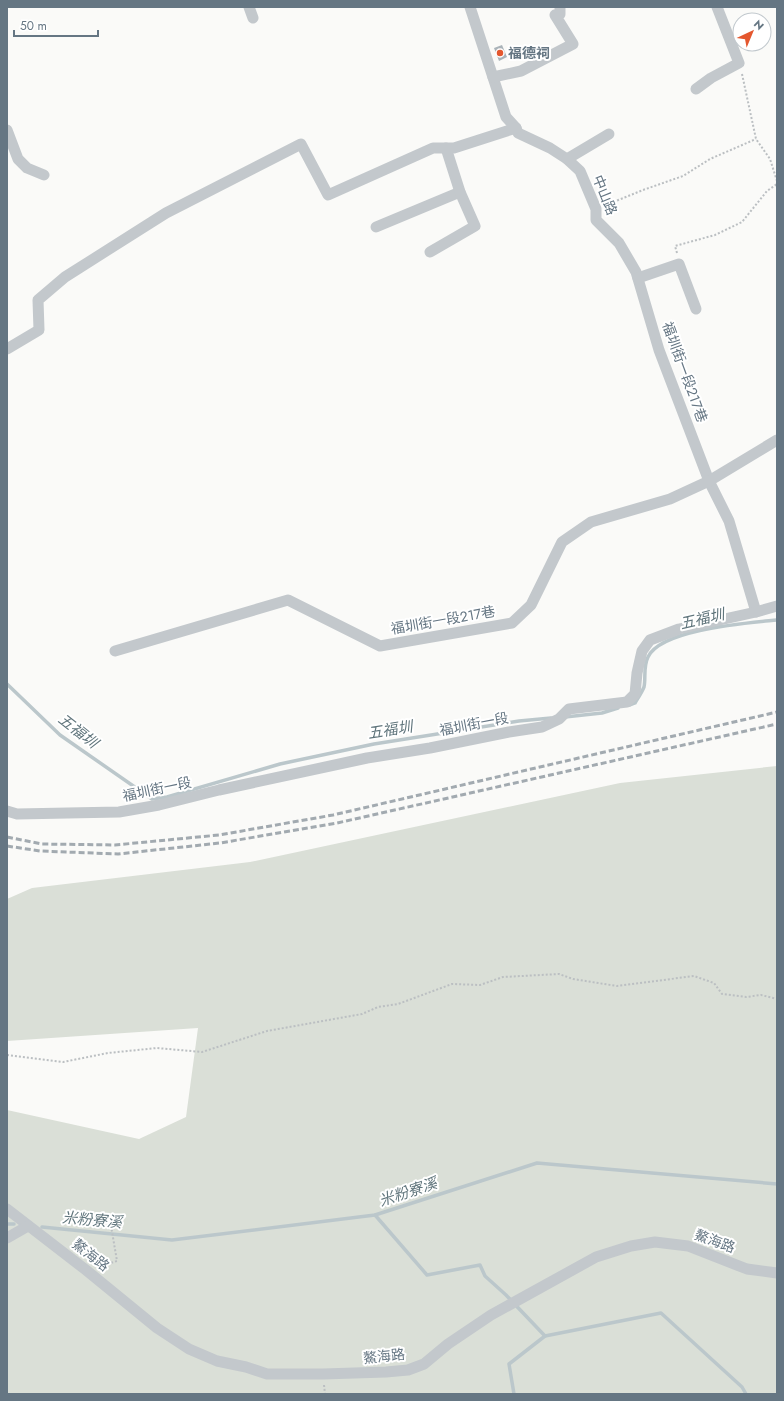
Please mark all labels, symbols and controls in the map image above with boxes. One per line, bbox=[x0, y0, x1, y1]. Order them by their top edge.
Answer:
scale bar bbox=[14, 12, 98, 38]
north arrow bbox=[732, 12, 772, 52]
text: N bbox=[750, 16, 768, 34]
text: 50 m bbox=[20, 17, 47, 35]
place label: 福德祠 bbox=[508, 43, 550, 63]
marker: 福德祠 bbox=[495, 48, 505, 58]
street label: 中山路 bbox=[588, 172, 622, 218]
street label: 福圳街一段217巷 bbox=[658, 319, 712, 425]
street label: 福圳街一段217巷 bbox=[389, 601, 497, 639]
water label: 五福圳 bbox=[678, 603, 728, 635]
water label: 五福圳 bbox=[53, 708, 104, 755]
street label: 福圳街一段 bbox=[438, 708, 510, 740]
water label: 五福圳 bbox=[366, 715, 416, 744]
street label: 福圳街一段 bbox=[121, 772, 193, 806]
water label: 米粉寮溪 bbox=[376, 1172, 442, 1212]
water label: 米粉寮溪 bbox=[61, 1206, 125, 1234]
street label: 鰲海路 bbox=[692, 1224, 738, 1258]
street label: 鰲海路 bbox=[68, 1234, 114, 1276]
street label: 鰲海路 bbox=[362, 1344, 406, 1368]

